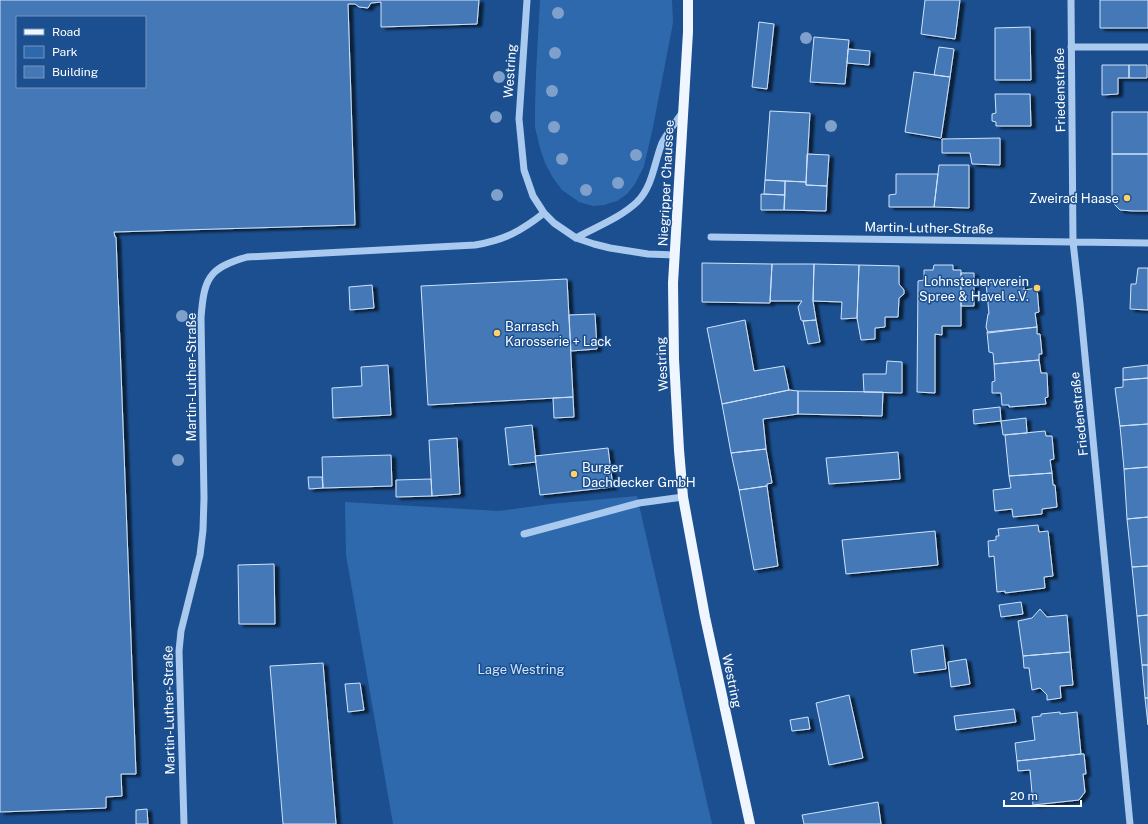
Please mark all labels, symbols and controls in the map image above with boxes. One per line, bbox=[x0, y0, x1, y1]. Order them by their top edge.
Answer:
legend bbox=[16, 16, 146, 88]
text: Road bbox=[52, 25, 80, 39]
street label: Westring bbox=[501, 43, 519, 99]
text: Park bbox=[52, 45, 78, 59]
street label: Friedenstraße bbox=[1052, 48, 1068, 132]
text: Building bbox=[52, 65, 98, 79]
street label: Niegripper Chaussee bbox=[655, 119, 677, 247]
place label: Zweirad Haase bbox=[1029, 191, 1119, 206]
marker: Zweirad Haase bbox=[1122, 193, 1132, 203]
street label: Martin-Luther-Straße bbox=[864, 219, 994, 237]
place label: Lohnsteuerverein Spree & Havel e.V. bbox=[919, 274, 1029, 304]
marker: Lohnsteuerverein Spree & Havel e.V. bbox=[1032, 283, 1042, 293]
street label: Martin-Luther-Straße bbox=[184, 313, 199, 441]
place label: Barrasch Karosserie + Lack bbox=[505, 319, 612, 349]
marker: Barrasch Karosserie + Lack bbox=[492, 328, 502, 338]
street label: Westring bbox=[653, 336, 671, 392]
street label: Friedenstraße bbox=[1067, 371, 1091, 457]
place label: Burger Dachdecker GmbH bbox=[582, 460, 696, 490]
marker: Burger Dachdecker GmbH bbox=[569, 469, 579, 479]
street label: Martin-Luther-Straße bbox=[160, 645, 178, 775]
street label: Westring bbox=[719, 653, 745, 709]
park label: Lage Westring bbox=[477, 662, 565, 677]
scale bar bbox=[1004, 782, 1081, 808]
text: 20 m bbox=[1010, 789, 1038, 803]

